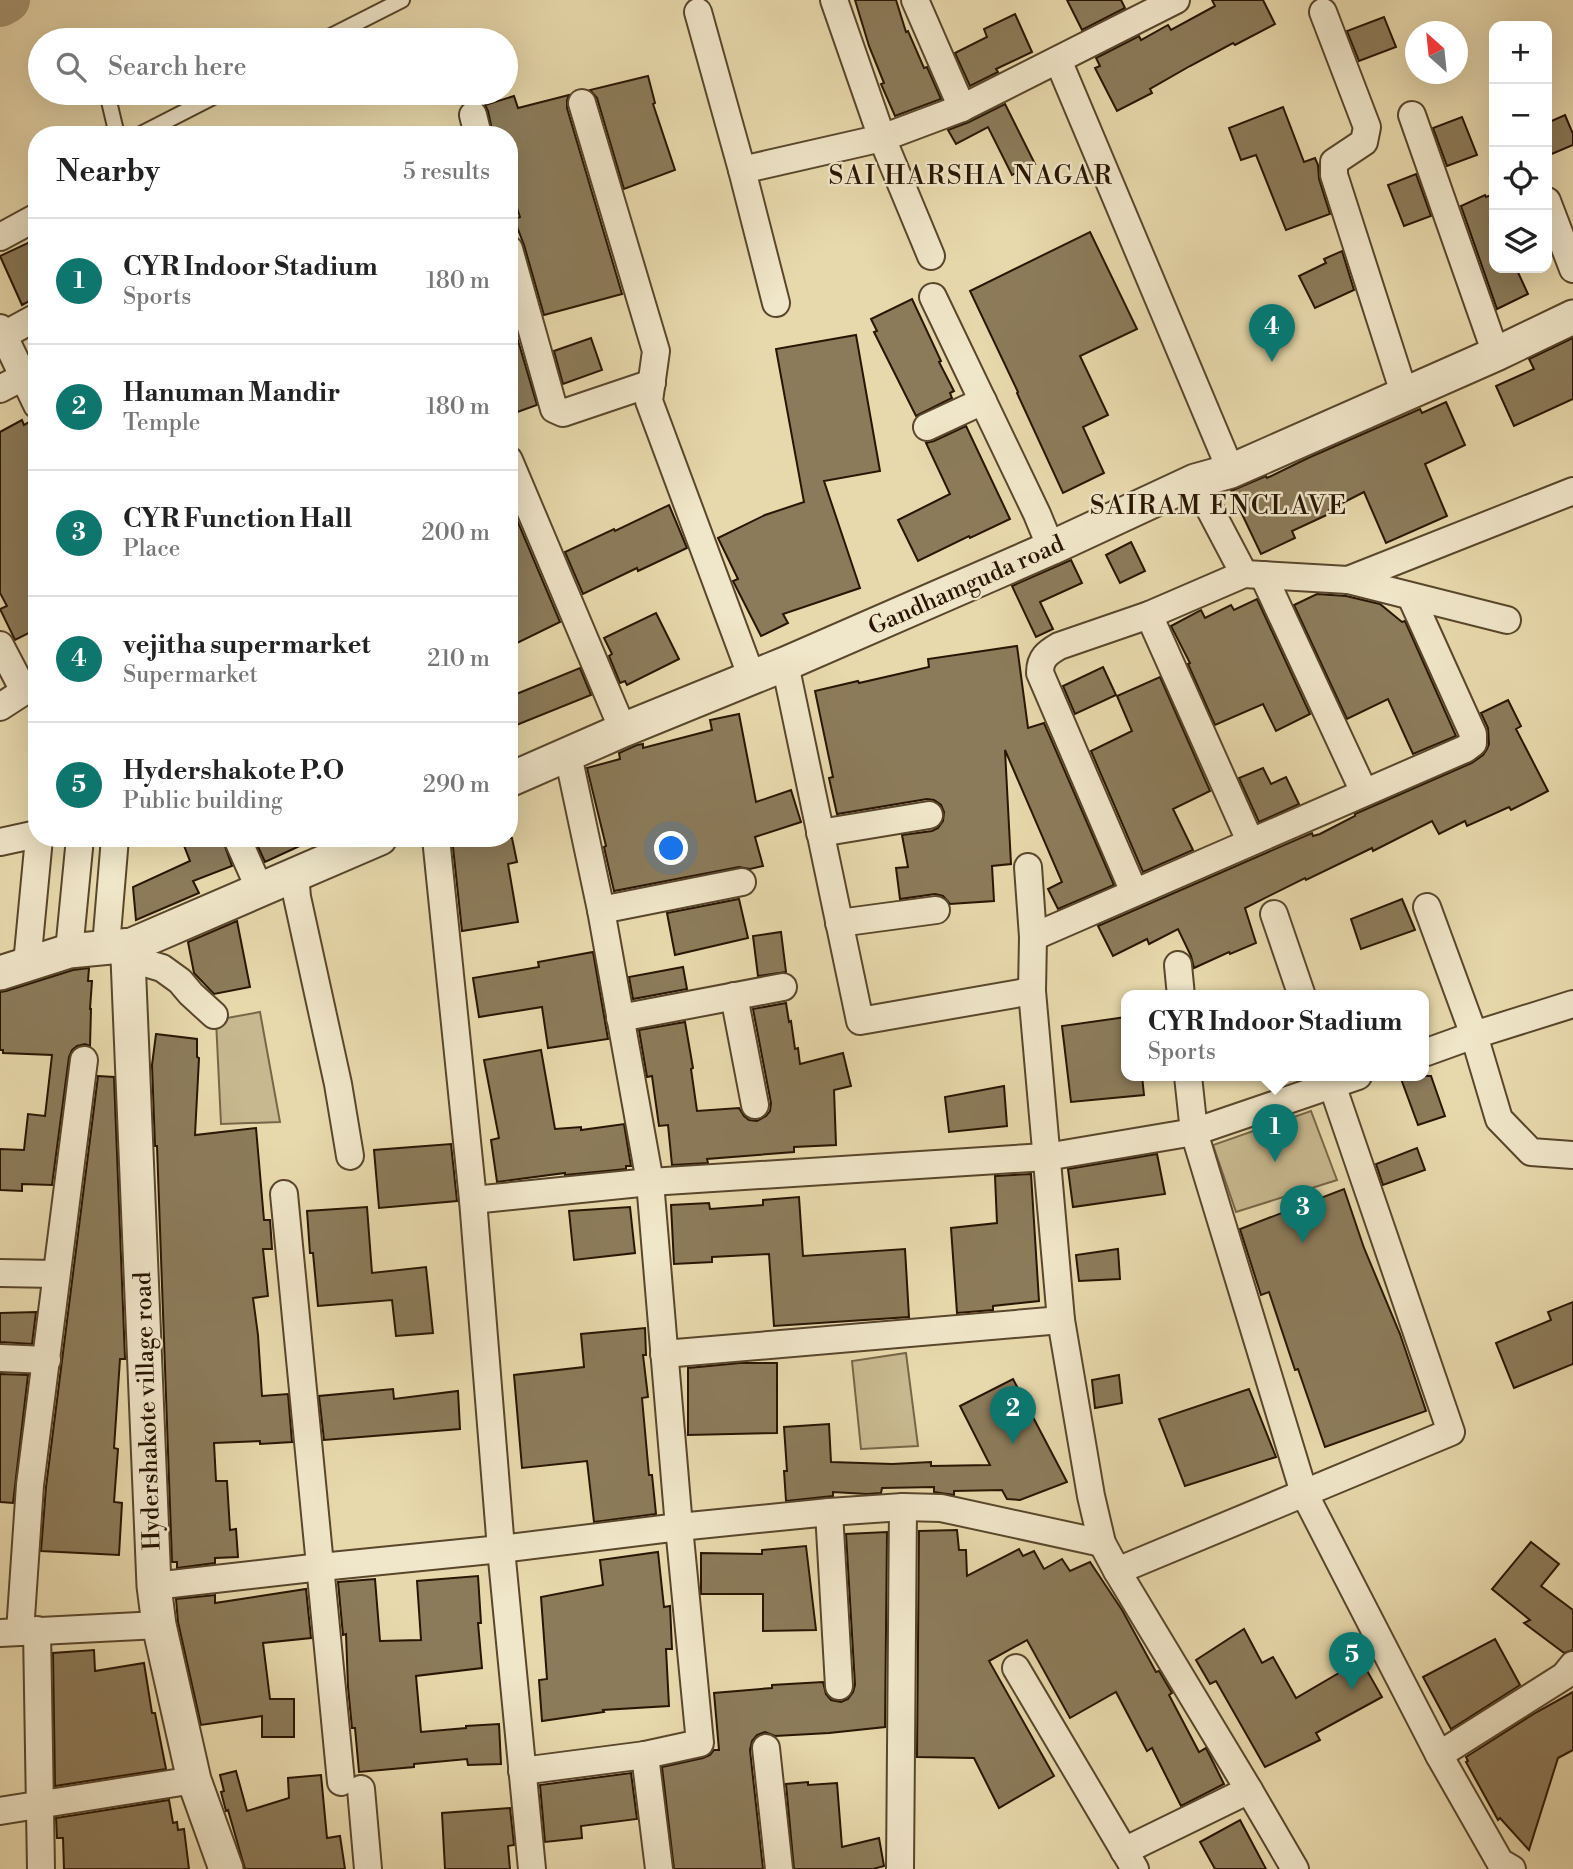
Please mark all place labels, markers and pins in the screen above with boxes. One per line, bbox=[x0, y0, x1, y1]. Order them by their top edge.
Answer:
pin: 4 bbox=[1249, 304, 1295, 362]
pin: 1 bbox=[1252, 1104, 1298, 1162]
pin: 3 bbox=[1280, 1185, 1326, 1243]
pin: 2 bbox=[990, 1386, 1036, 1444]
pin: 5 bbox=[1329, 1632, 1375, 1690]

